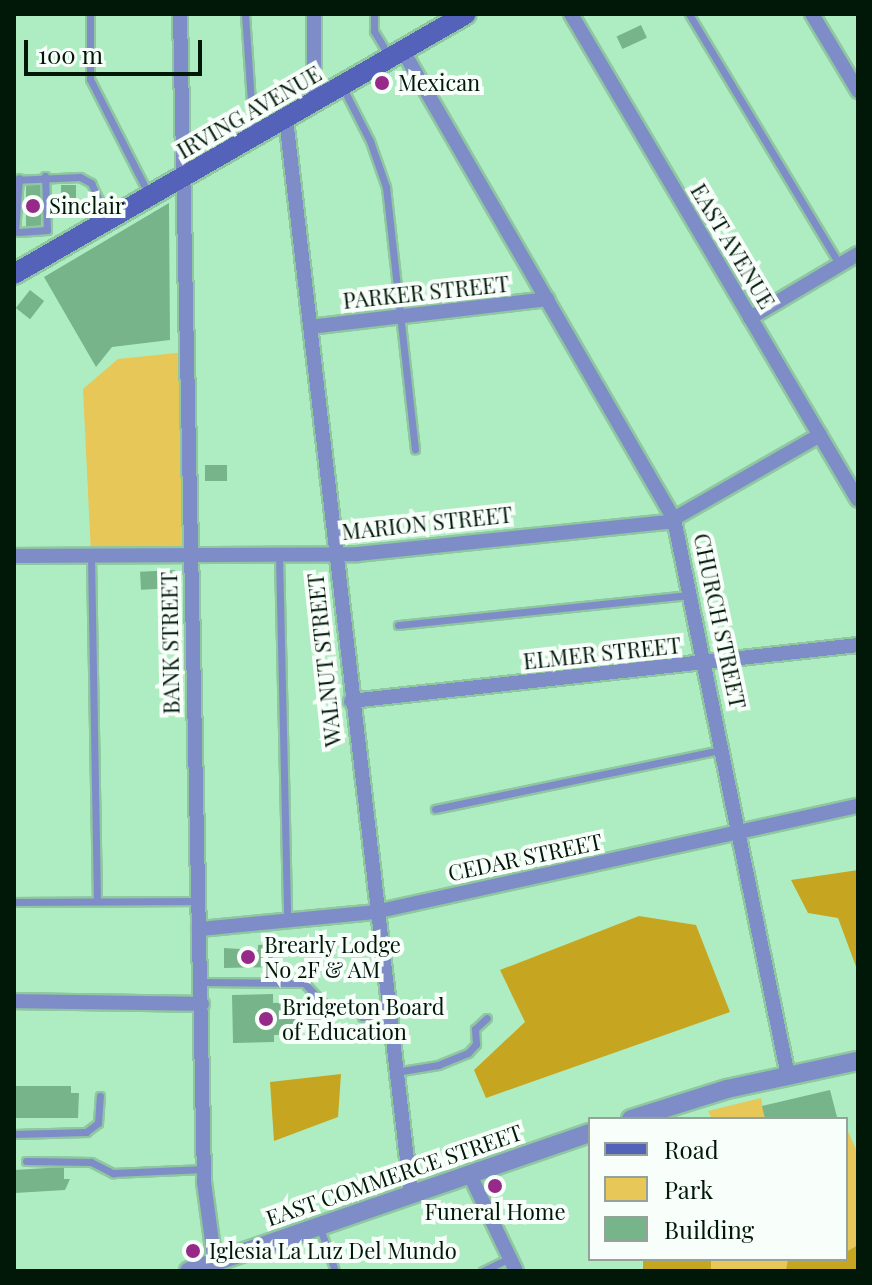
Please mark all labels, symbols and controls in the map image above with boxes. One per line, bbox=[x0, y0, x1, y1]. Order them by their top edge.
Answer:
scale bar bbox=[28, 24, 206, 74]
text: 100 m bbox=[38, 38, 103, 70]
street label: IRVING AVENUE bbox=[172, 60, 326, 164]
place label: Mexican bbox=[398, 70, 480, 96]
marker: Mexican bbox=[373, 74, 391, 92]
street label: EAST AVENUE bbox=[685, 178, 781, 314]
place label: Sinclair bbox=[49, 193, 125, 219]
marker: Sinclair bbox=[24, 197, 42, 215]
street label: PARKER STREET bbox=[341, 270, 511, 314]
street label: MARION STREET bbox=[340, 501, 514, 545]
street label: CHURCH STREET bbox=[689, 531, 751, 711]
street label: BANK STREET bbox=[156, 571, 184, 715]
street label: WALNUT STREET bbox=[302, 572, 346, 748]
street label: ELMER STREET bbox=[522, 632, 682, 674]
street label: CEDAR STREET bbox=[445, 828, 605, 886]
place label: Brearly Lodge No 2F & AM bbox=[264, 931, 402, 982]
marker: Brearly Lodge No 2F & AM bbox=[239, 948, 257, 966]
place label: Bridgeton Board of Education bbox=[282, 993, 444, 1044]
marker: Bridgeton Board of Education bbox=[257, 1010, 275, 1028]
legend bbox=[588, 1117, 848, 1261]
street label: EAST COMMERCE STREET bbox=[262, 1119, 526, 1231]
text: Road bbox=[664, 1133, 719, 1165]
text: Park bbox=[664, 1173, 713, 1205]
marker: Funeral Home bbox=[486, 1177, 504, 1195]
place label: Funeral Home bbox=[424, 1199, 566, 1225]
text: Building bbox=[664, 1213, 754, 1245]
place label: Iglesia La Luz Del Mundo bbox=[209, 1238, 457, 1264]
marker: Iglesia La Luz Del Mundo bbox=[184, 1242, 202, 1260]

